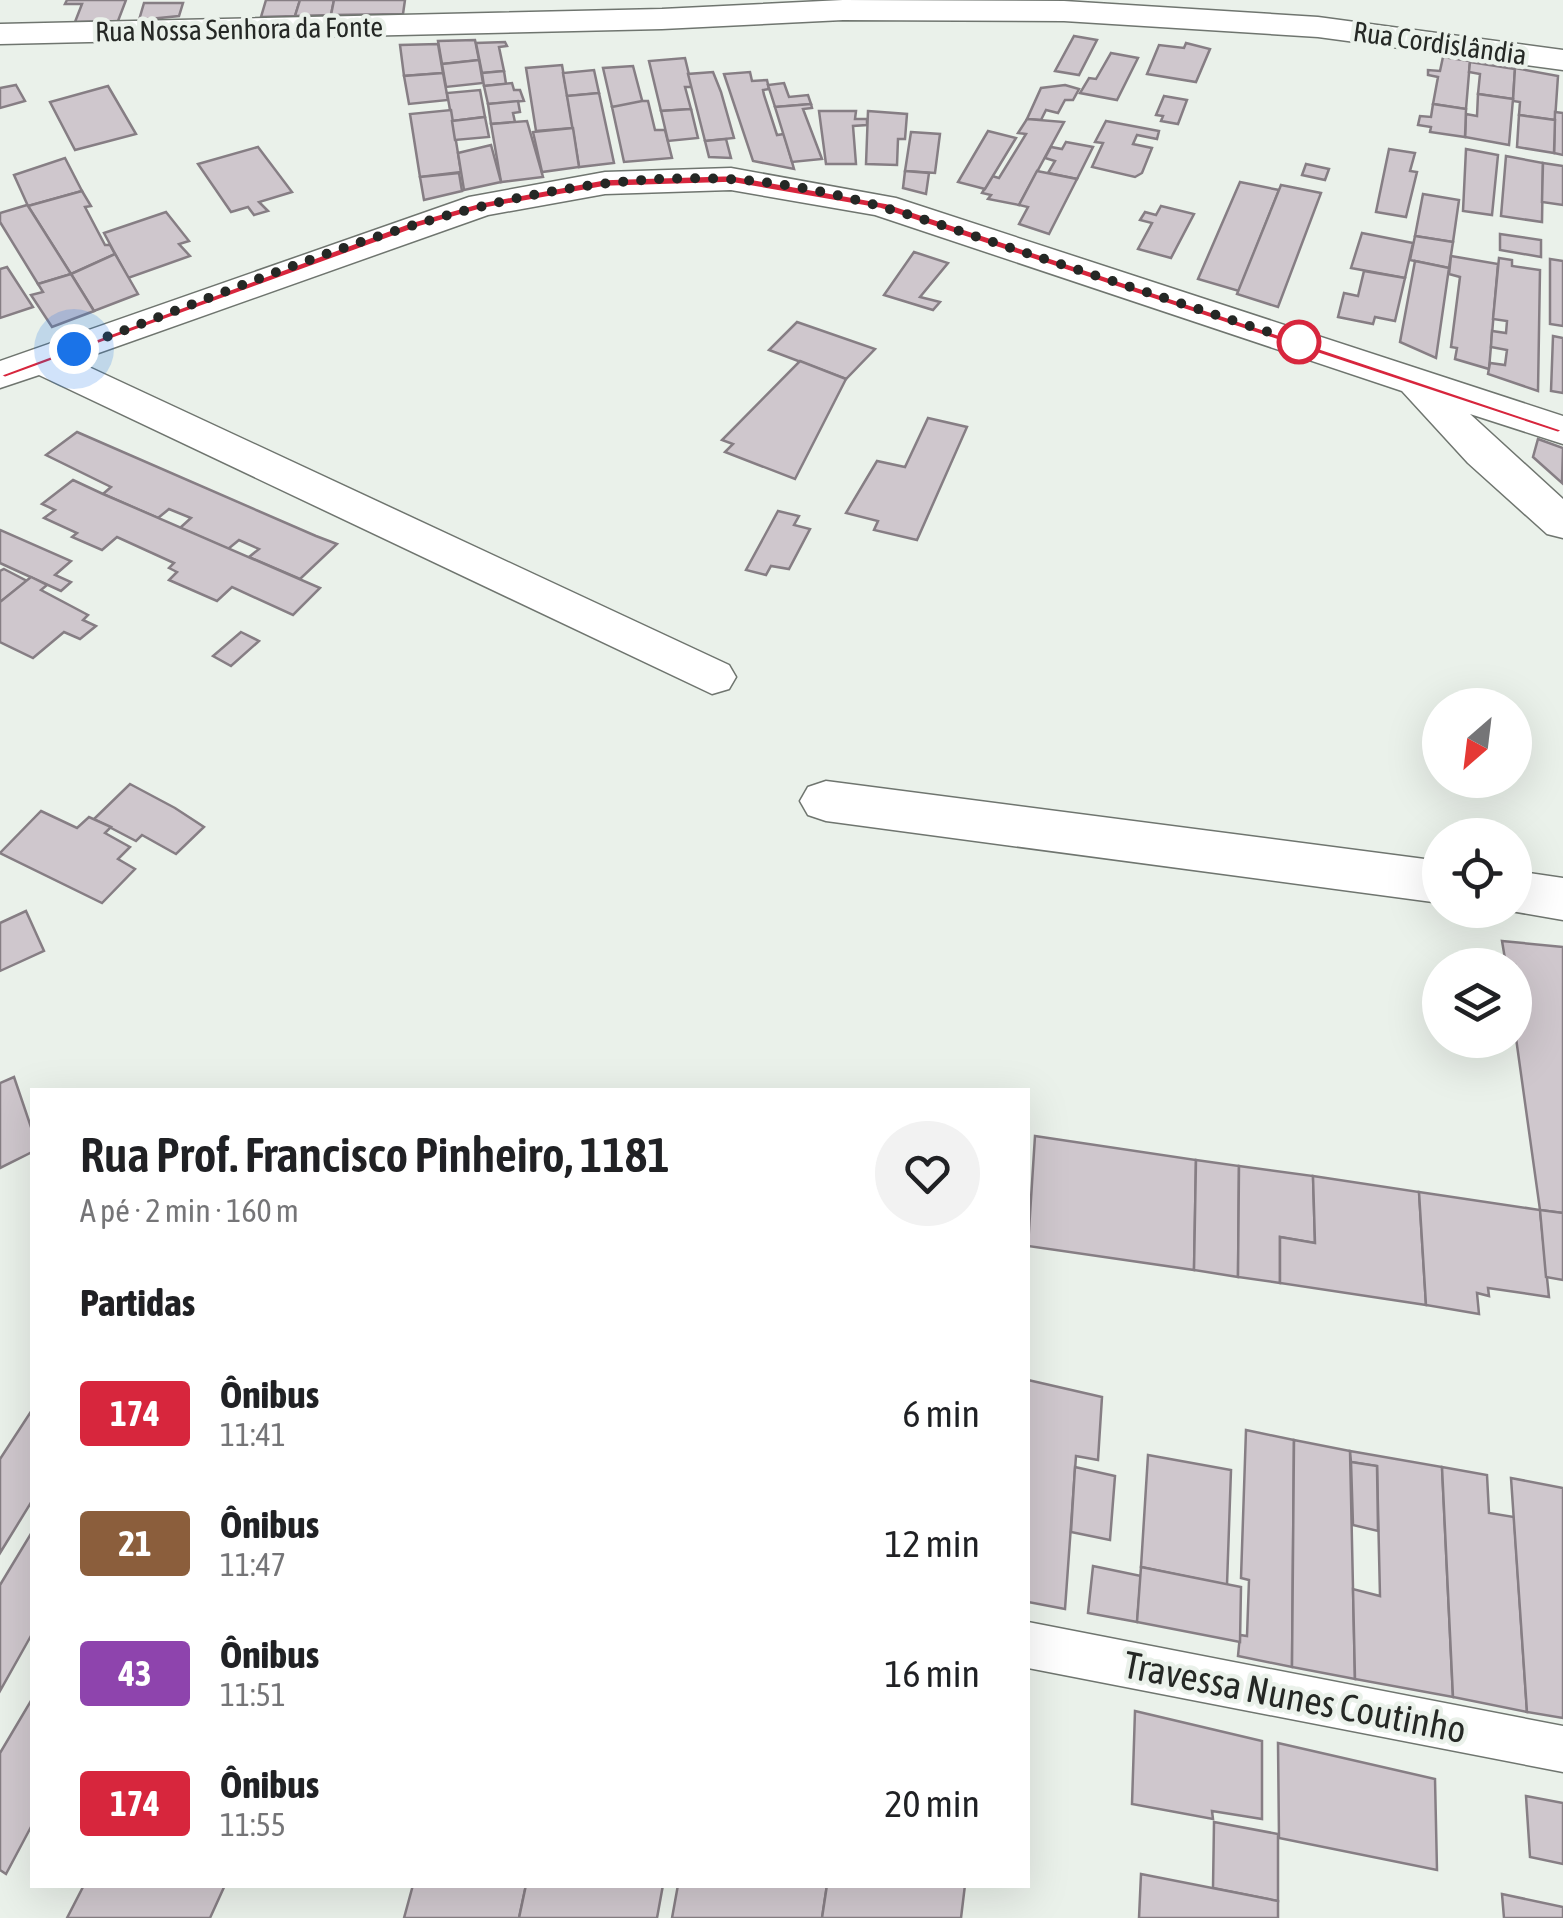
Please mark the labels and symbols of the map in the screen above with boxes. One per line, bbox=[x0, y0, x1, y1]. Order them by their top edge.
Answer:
street label: Rua Nossa Senhora da Fonte bbox=[95, 10, 383, 48]
street label: Rua Cordislândia bbox=[1351, 15, 1529, 71]
unlabelled marker bbox=[1278, 321, 1320, 363]
your location bbox=[49, 324, 99, 374]
north arrow bbox=[1422, 688, 1532, 798]
street label: Travessa Nunes Coutinho bbox=[1120, 1643, 1470, 1751]

